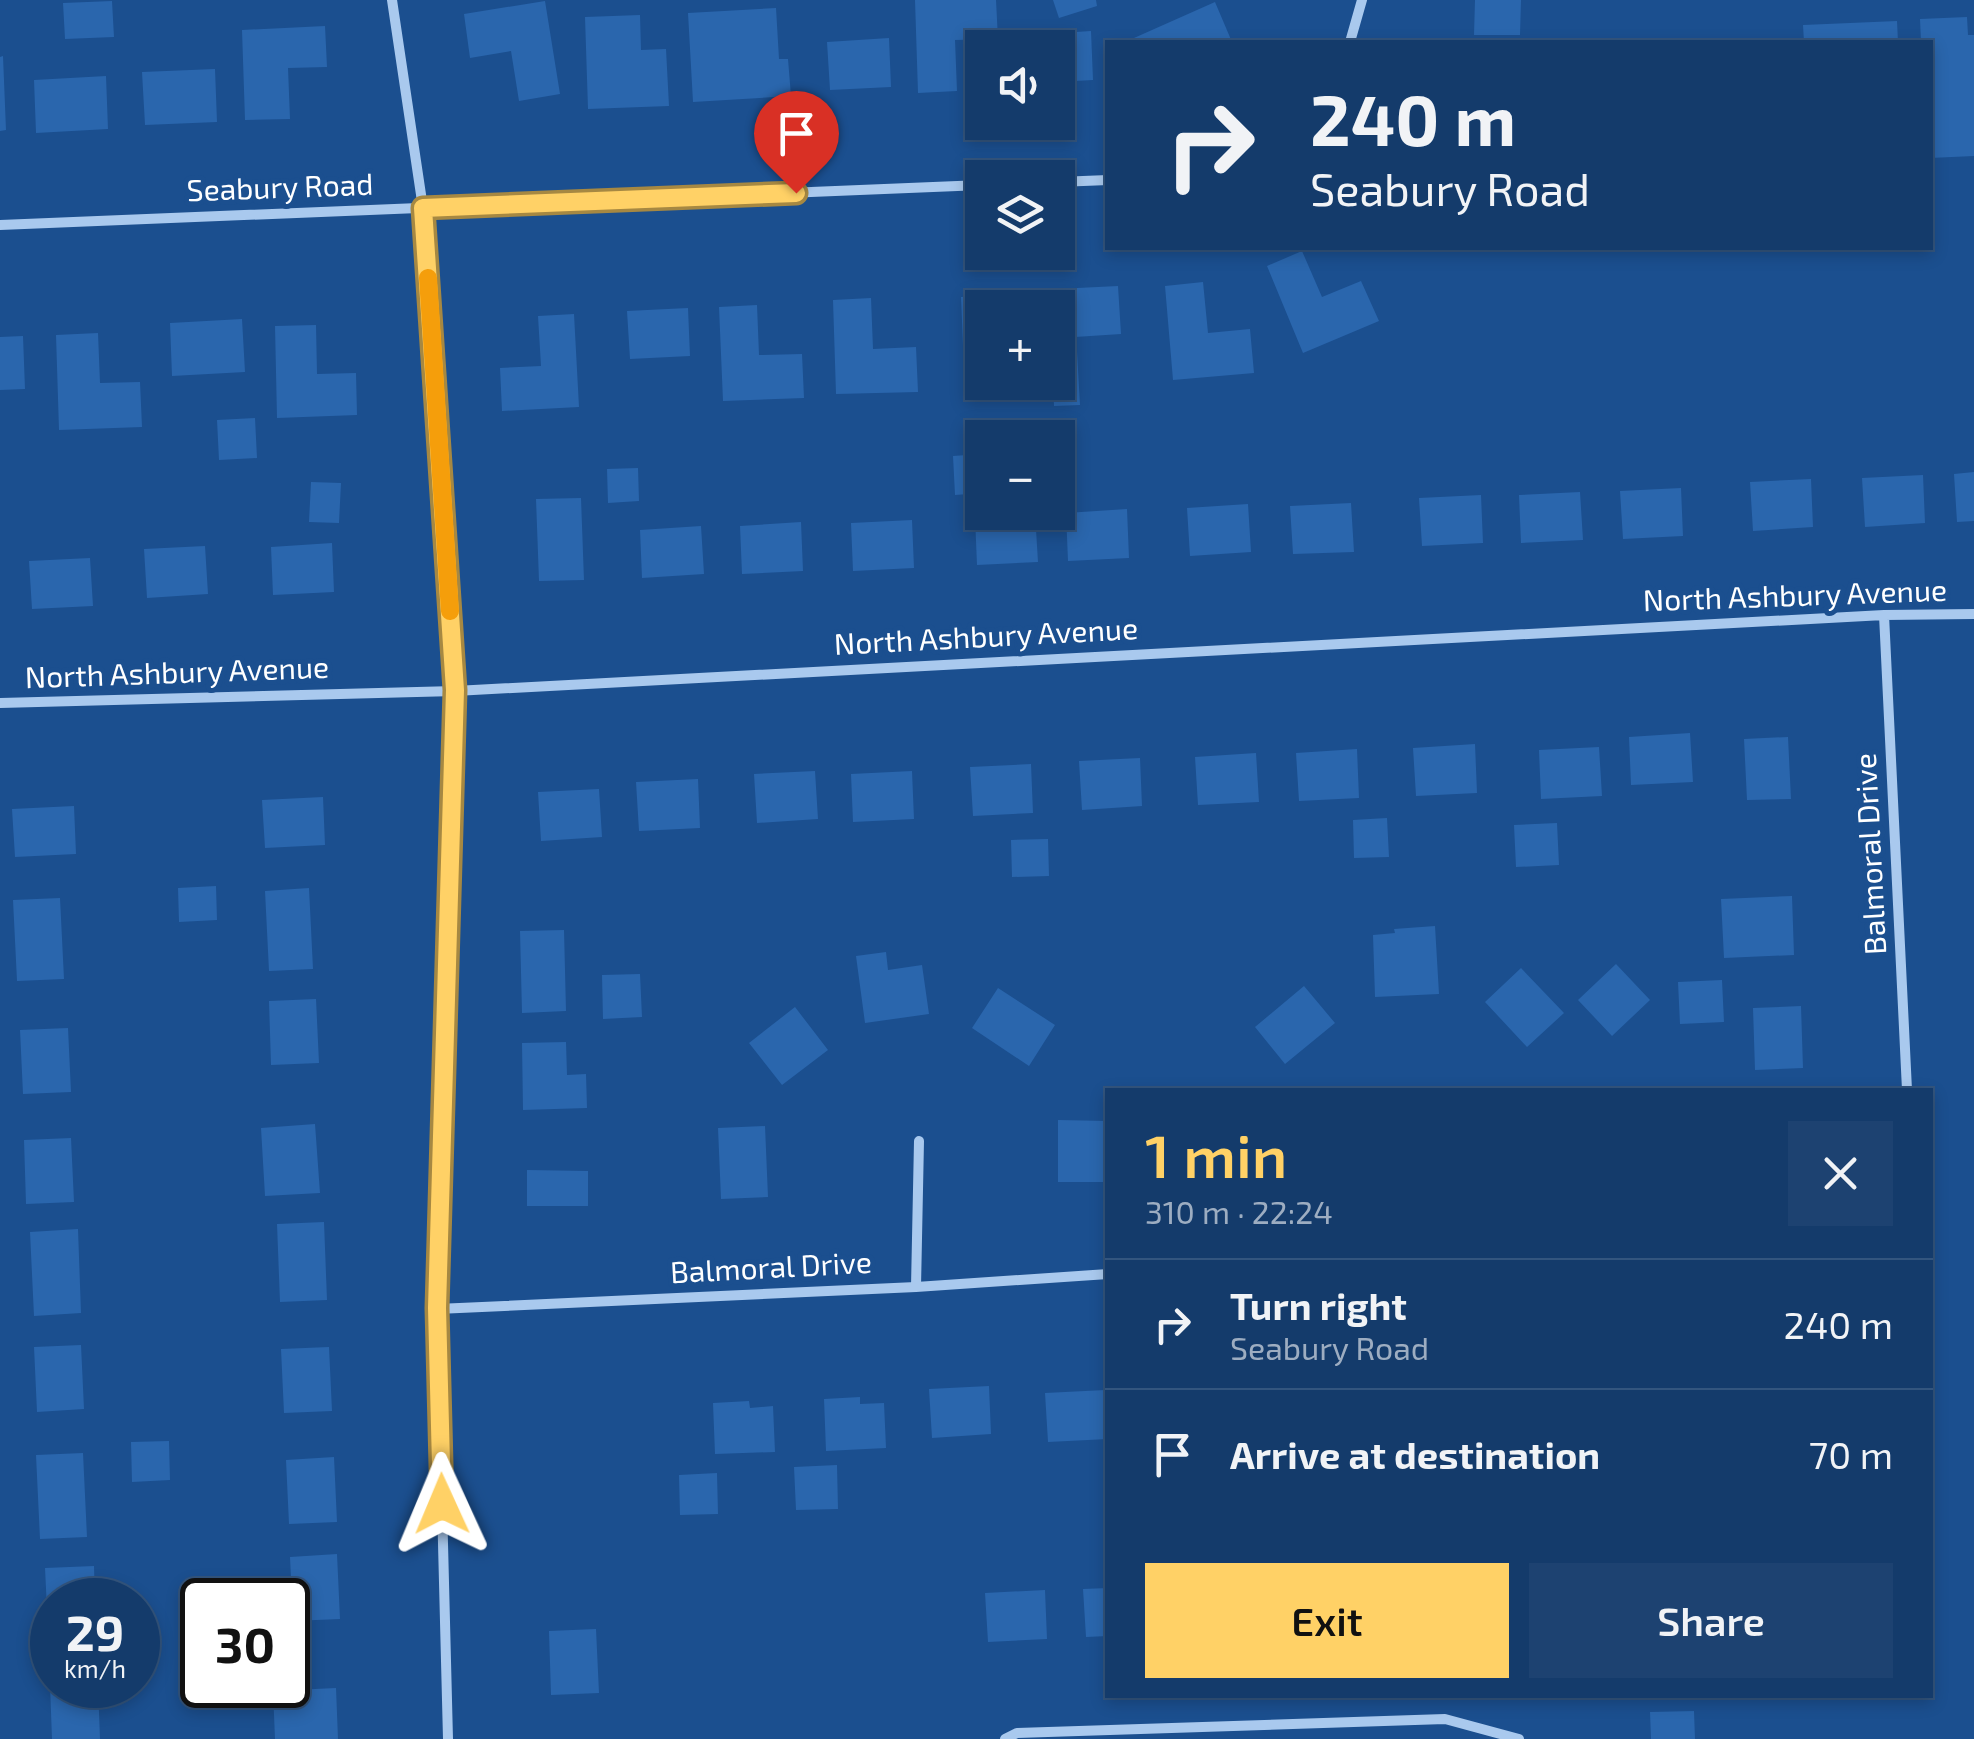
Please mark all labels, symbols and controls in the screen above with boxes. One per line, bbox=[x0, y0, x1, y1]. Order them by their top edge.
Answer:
map controls bbox=[965, 30, 1075, 530]
button: sound bbox=[965, 30, 1075, 140]
text: 240 m bbox=[1310, 76, 1516, 160]
icon: right bbox=[1145, 80, 1275, 210]
pin bbox=[754, 91, 839, 194]
icon: arrive bbox=[769, 106, 824, 161]
button: layers bbox=[965, 160, 1075, 270]
text: Seabury Road bbox=[1310, 161, 1590, 215]
street label: Seabury Road bbox=[186, 165, 374, 207]
button: + bbox=[965, 290, 1075, 400]
button: − bbox=[965, 420, 1075, 530]
street label: North Ashbury Avenue bbox=[1642, 571, 1948, 617]
street label: North Ashbury Avenue bbox=[833, 609, 1139, 661]
street label: North Ashbury Avenue bbox=[24, 648, 330, 694]
street label: Balmoral Drive bbox=[1846, 752, 1892, 956]
text: 1 min bbox=[1145, 1118, 1287, 1190]
button: close bbox=[1788, 1121, 1893, 1226]
text: 310 m · 22:24 bbox=[1145, 1192, 1333, 1230]
street label: Balmoral Drive bbox=[669, 1243, 873, 1289]
text: Turn right bbox=[1230, 1282, 1407, 1328]
icon: right bbox=[1145, 1297, 1200, 1352]
text: 240 m bbox=[1784, 1301, 1893, 1347]
text: Seabury Road bbox=[1230, 1328, 1429, 1366]
icon: arrive bbox=[1145, 1427, 1200, 1482]
text: Arrive at destination bbox=[1230, 1431, 1600, 1477]
text: 70 m bbox=[1809, 1431, 1893, 1477]
position arrow bbox=[390, 1452, 494, 1556]
button: Exit bbox=[1145, 1563, 1509, 1678]
button: Share bbox=[1529, 1563, 1893, 1678]
speed limit sign: 30 bbox=[180, 1578, 310, 1708]
text: 29 bbox=[66, 1601, 124, 1661]
text: km/h bbox=[64, 1653, 126, 1683]

